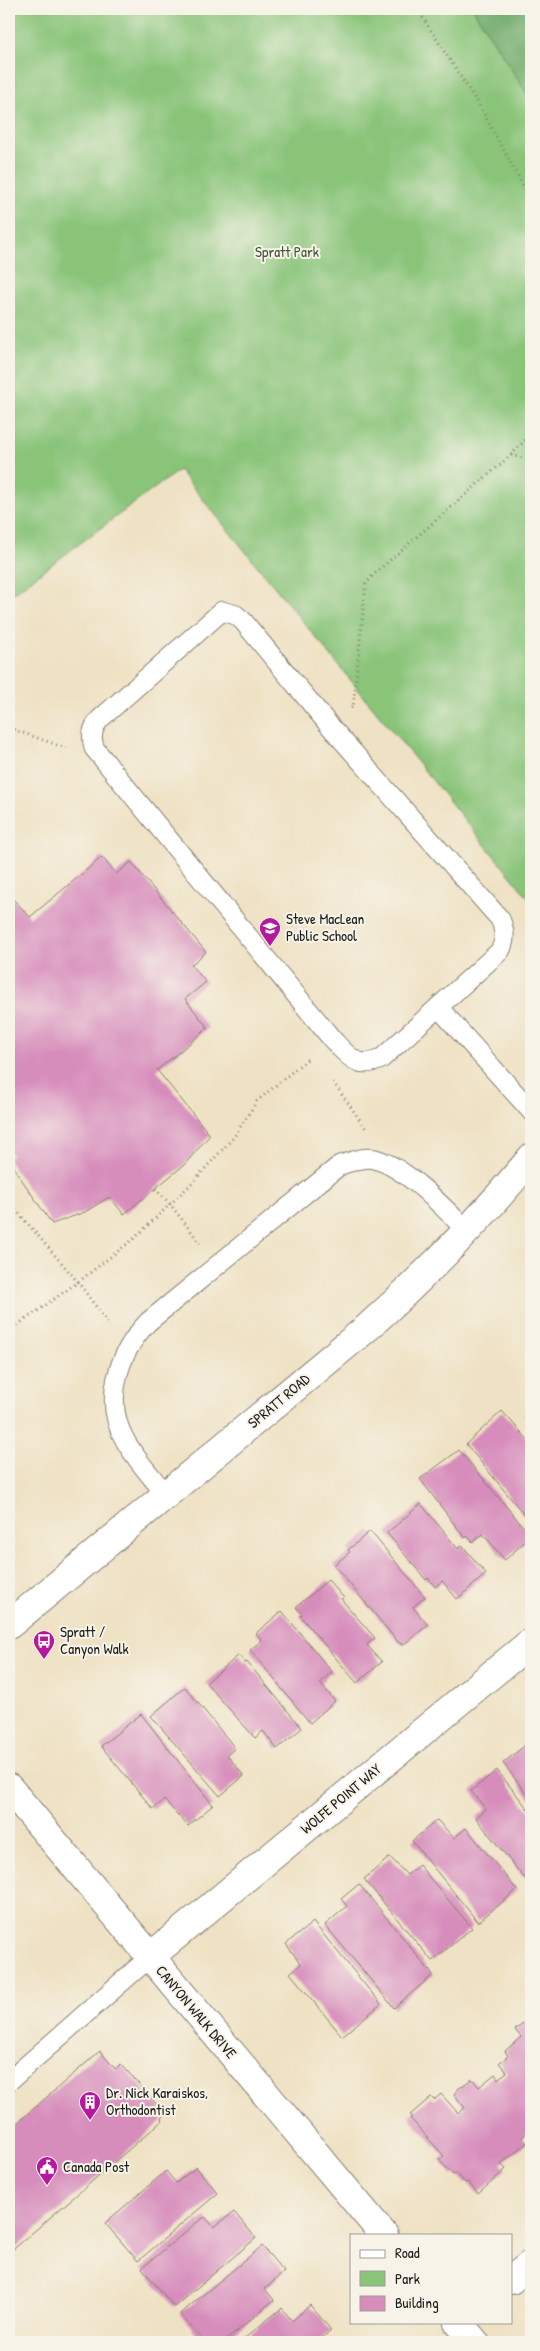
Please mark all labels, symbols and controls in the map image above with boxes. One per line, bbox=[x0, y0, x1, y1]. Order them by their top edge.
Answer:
park label: Spratt Park bbox=[255, 241, 319, 262]
place label: Steve MacLean Public School bbox=[286, 908, 364, 946]
school or university icon: Steve MacLean Public School bbox=[258, 916, 282, 947]
street label: SPRATT ROAD bbox=[243, 1368, 315, 1433]
place label: Spratt / Canyon Walk bbox=[60, 1621, 129, 1659]
bus stop icon: Spratt / Canyon Walk bbox=[32, 1629, 56, 1660]
street label: WOLFE POINT WAY bbox=[296, 1758, 386, 1839]
street label: CANYON WALK DRIVE bbox=[151, 1961, 242, 2063]
place label: Dr. Nick Karaiskos, Orthodontist bbox=[106, 2082, 208, 2120]
building icon: Dr. Nick Karaiskos, Orthodontist bbox=[78, 2090, 102, 2121]
public building icon: Canada Post bbox=[35, 2155, 59, 2186]
place label: Canada Post bbox=[63, 2156, 130, 2177]
legend bbox=[350, 2234, 512, 2324]
text: Road bbox=[395, 2242, 420, 2263]
text: Park bbox=[395, 2268, 420, 2289]
text: Building bbox=[395, 2292, 439, 2313]

